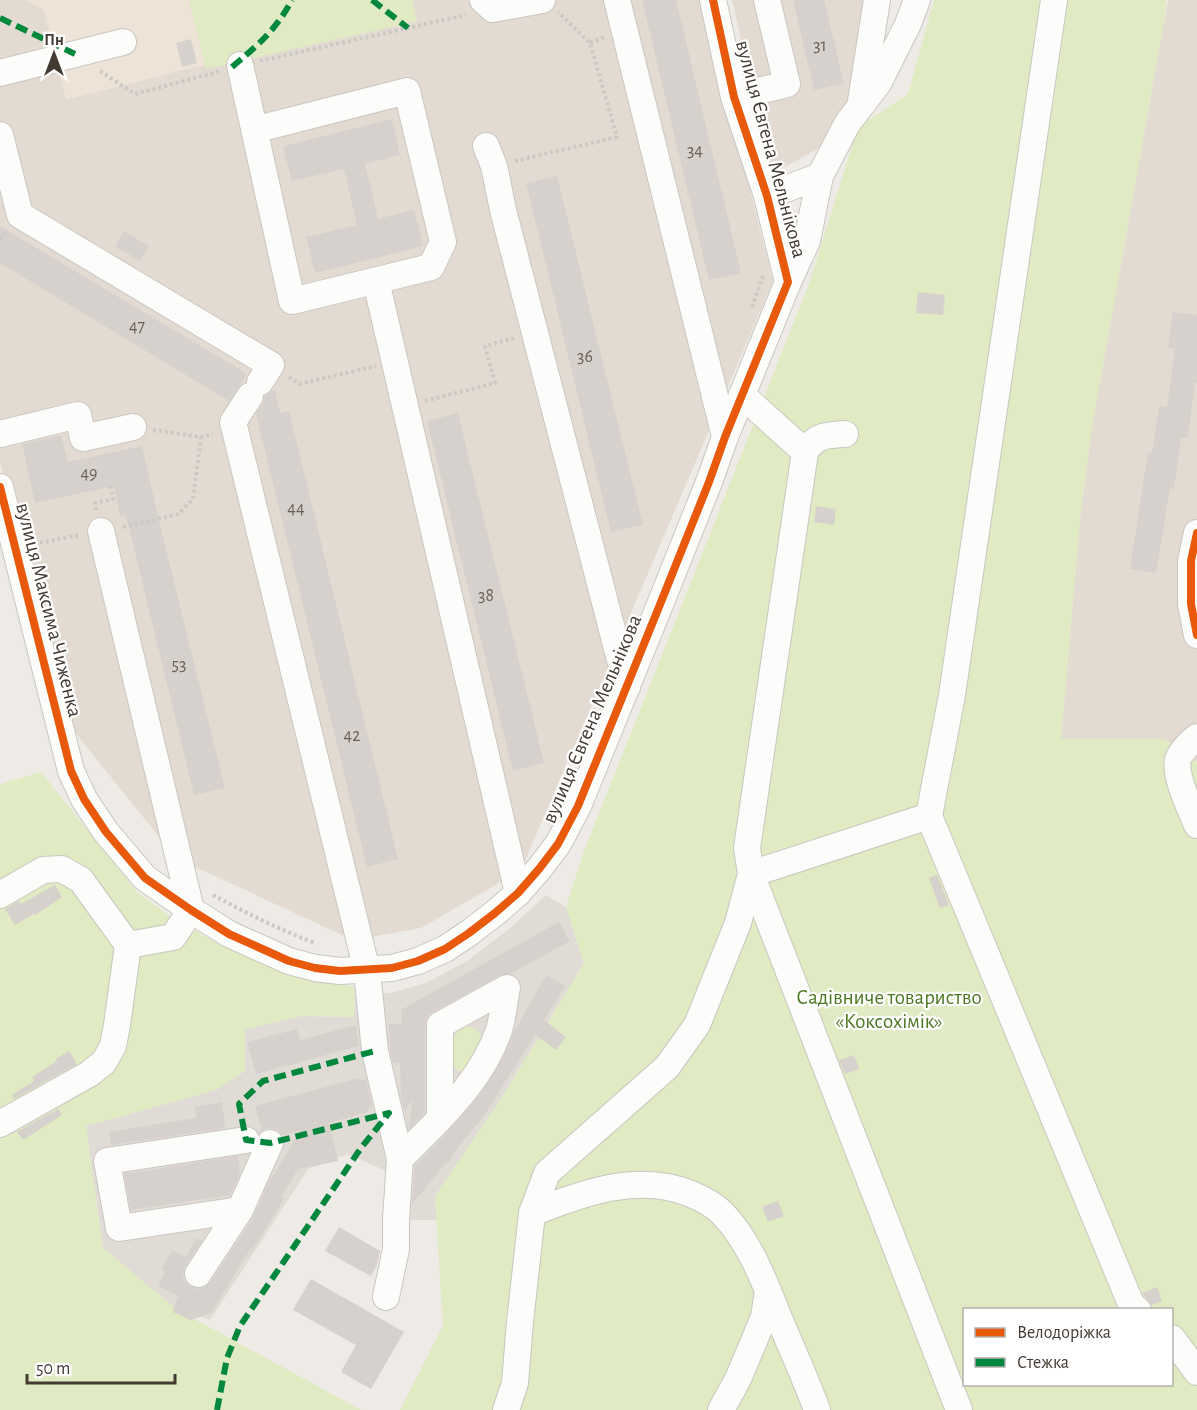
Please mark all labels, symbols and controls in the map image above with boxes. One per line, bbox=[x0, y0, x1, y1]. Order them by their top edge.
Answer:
north arrow bbox=[24, 24, 84, 84]
text: Пн bbox=[44, 32, 64, 48]
house number: 31 bbox=[813, 37, 827, 55]
street label: вулиця Євгена Мельнікова bbox=[732, 38, 810, 261]
house number: 34 bbox=[687, 142, 703, 160]
house number: 47 bbox=[129, 318, 145, 336]
house number: 36 bbox=[577, 348, 593, 366]
house number: 49 bbox=[80, 465, 98, 483]
house number: 44 bbox=[287, 500, 305, 518]
street label: вулиця Максима Чиженка bbox=[12, 501, 86, 720]
house number: 38 bbox=[478, 587, 494, 605]
street label: вулиця Євгена Мельнікова bbox=[538, 611, 646, 826]
house number: 53 bbox=[172, 656, 186, 674]
house number: 42 bbox=[344, 727, 360, 745]
park label: Садівниче товариство «Коксохімік» bbox=[796, 987, 982, 1032]
legend bbox=[963, 1308, 1173, 1386]
text: Велодоріжка bbox=[1017, 1324, 1111, 1342]
scale bar bbox=[27, 1347, 176, 1385]
text: Стежка bbox=[1017, 1354, 1069, 1372]
text: 50 m bbox=[36, 1360, 70, 1378]

